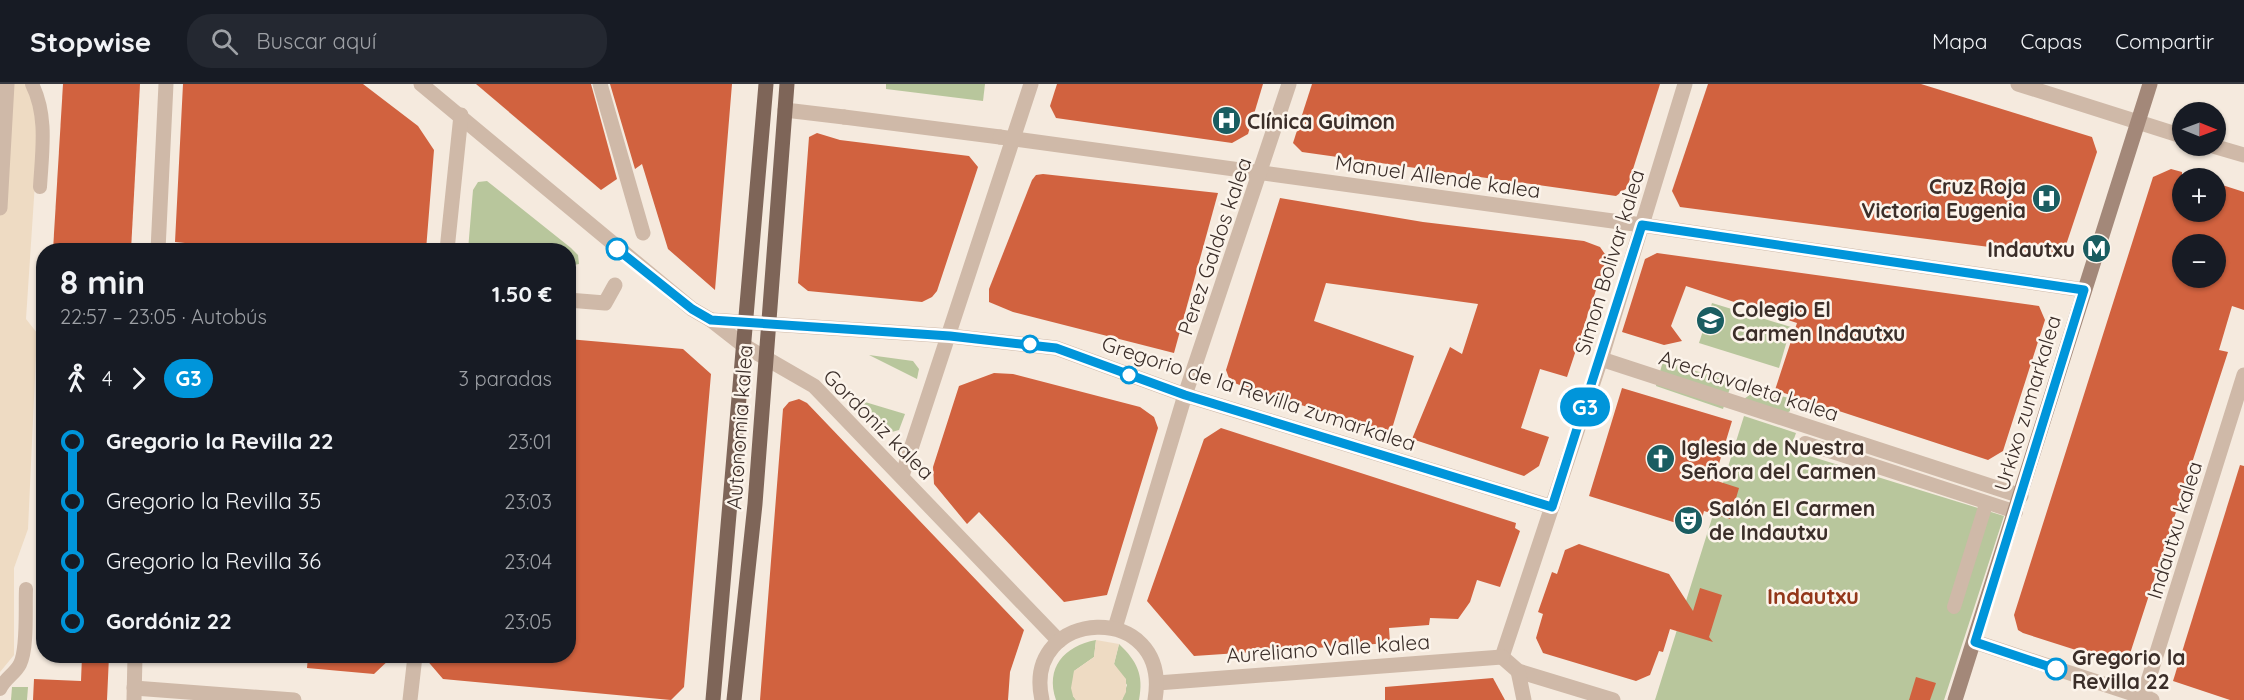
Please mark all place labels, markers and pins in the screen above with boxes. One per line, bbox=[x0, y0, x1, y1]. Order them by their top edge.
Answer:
hospital icon: Clínica Guimon bbox=[1210, 105, 1242, 137]
place label: Clínica Guimon bbox=[1247, 108, 1395, 134]
place label: Cruz Roja Victoria Eugenia bbox=[1861, 173, 2026, 223]
hospital icon: Cruz Roja Victoria Eugenia bbox=[2031, 182, 2063, 214]
metro station icon: Indautxu bbox=[2080, 233, 2112, 265]
place label: Indautxu bbox=[1987, 236, 2075, 262]
unlabelled marker bbox=[606, 238, 628, 260]
place label: Colegio El Carmen Indautxu bbox=[1732, 296, 1905, 346]
school or university icon: Colegio El Carmen Indautxu bbox=[1695, 305, 1727, 337]
unlabelled marker bbox=[1021, 335, 1039, 353]
unlabelled marker bbox=[1120, 366, 1138, 384]
place label: Iglesia de Nuestra Señora del Carmen bbox=[1681, 434, 1876, 484]
church icon: Iglesia de Nuestra Señora del Carmen bbox=[1644, 443, 1676, 475]
place label: Salón El Carmen de Indautxu bbox=[1709, 495, 1875, 545]
theatre icon: Salón El Carmen de Indautxu bbox=[1672, 504, 1704, 536]
place label: Gregorio la Revilla 22 bbox=[2072, 644, 2186, 694]
marker: Gregorio la Revilla 22 bbox=[2045, 658, 2067, 680]

